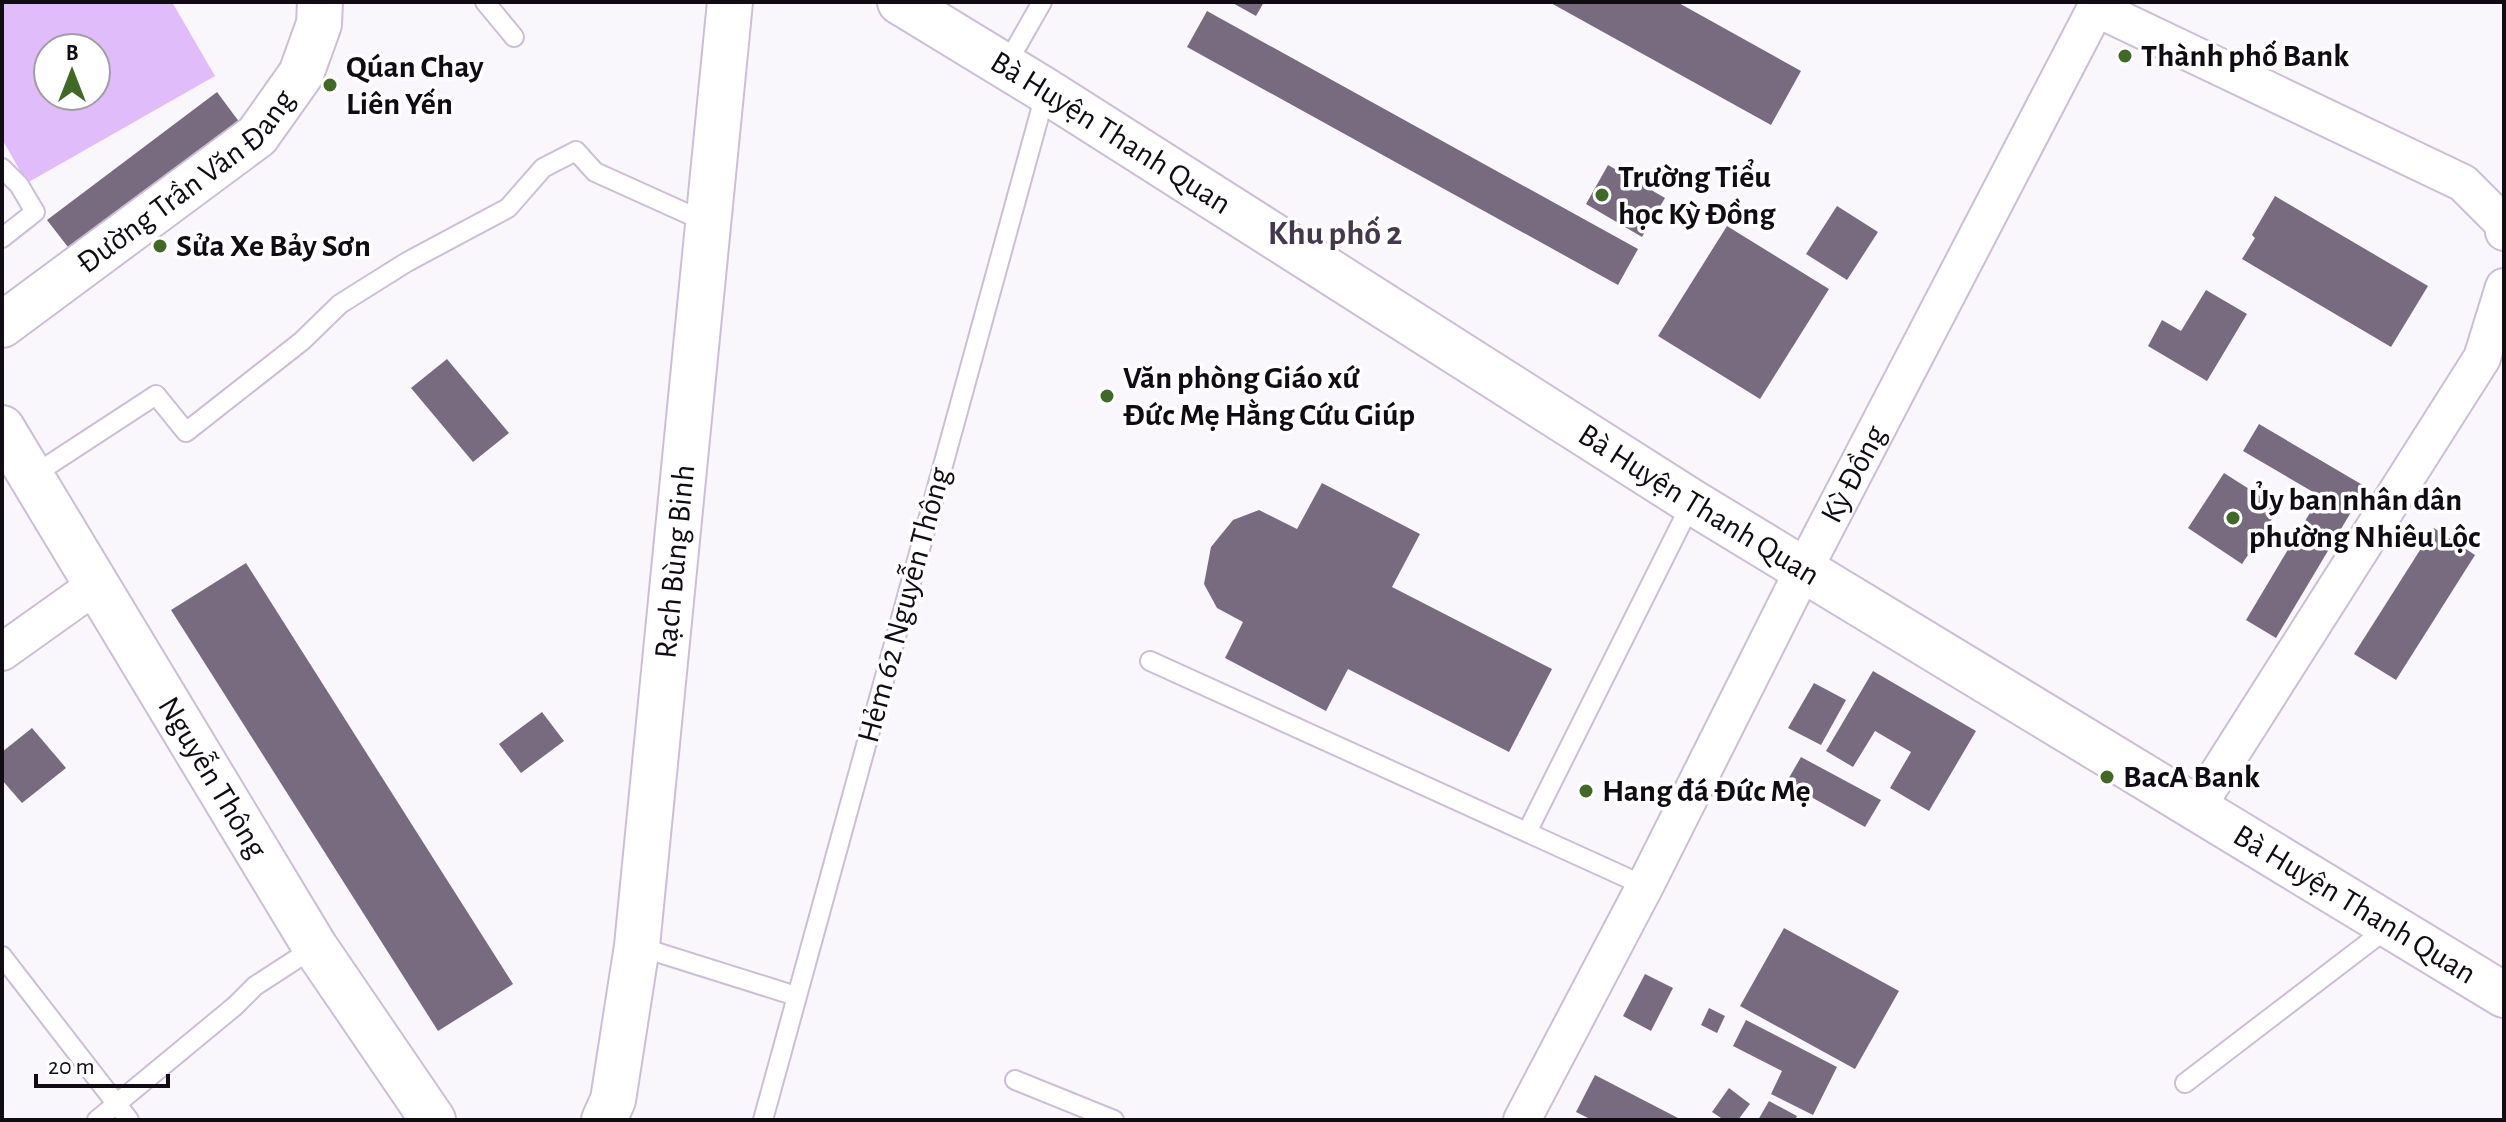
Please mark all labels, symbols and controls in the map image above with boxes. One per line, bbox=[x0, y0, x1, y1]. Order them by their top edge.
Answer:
north arrow bbox=[32, 32, 112, 112]
place label: Thành phố Bank bbox=[2141, 40, 2349, 72]
text: B bbox=[66, 42, 79, 64]
street label: Bà Huyện Thanh Quan bbox=[985, 45, 1237, 220]
marker: Thành phố Bank bbox=[2116, 47, 2134, 65]
place label: Qúan Chay Liên Yến bbox=[346, 51, 484, 120]
marker: Qúan Chay Liên Yến bbox=[321, 76, 339, 94]
street label: Đường Trần Văn Đang bbox=[71, 83, 301, 280]
place label: Trường Tiểu học Kỳ Đồng bbox=[1618, 159, 1776, 230]
marker: Trường Tiểu học Kỳ Đồng bbox=[1593, 186, 1611, 204]
district label: Khu phố 2 bbox=[1268, 216, 1402, 251]
place label: Sửa Xe Bảy Sơn bbox=[176, 230, 371, 262]
marker: Sửa Xe Bảy Sơn bbox=[151, 237, 169, 255]
place label: Văn phòng Giáo xứ Đức Mẹ Hằng Cứu Giúp bbox=[1123, 362, 1415, 431]
marker: Văn phòng Giáo xứ Đức Mẹ Hằng Cứu Giúp bbox=[1098, 387, 1116, 405]
street label: Bà Huyện Thanh Quan bbox=[1573, 418, 1825, 591]
street label: Kỳ Ðồng bbox=[1815, 420, 1892, 528]
street label: Rạch Bùng Binh bbox=[649, 463, 700, 660]
street label: Hẻm 62 Nguyễn Thông bbox=[851, 463, 956, 746]
place label: Ủy ban nhân dân phường Nhiêu Lộc bbox=[2249, 481, 2480, 553]
marker: Ủy ban nhân dân phường Nhiêu Lộc bbox=[2224, 509, 2242, 527]
street label: Nguyễn Thông bbox=[152, 691, 274, 864]
place label: BacA Bank bbox=[2123, 761, 2260, 793]
marker: BacA Bank bbox=[2098, 768, 2116, 786]
place label: Hang đá Đức Mẹ bbox=[1602, 775, 1811, 807]
marker: Hang đá Đức Mẹ bbox=[1577, 782, 1595, 800]
street label: Bà Huyện Thanh Quan bbox=[2228, 819, 2482, 990]
scale bar bbox=[36, 1038, 168, 1088]
text: 20 m bbox=[48, 1055, 95, 1079]

